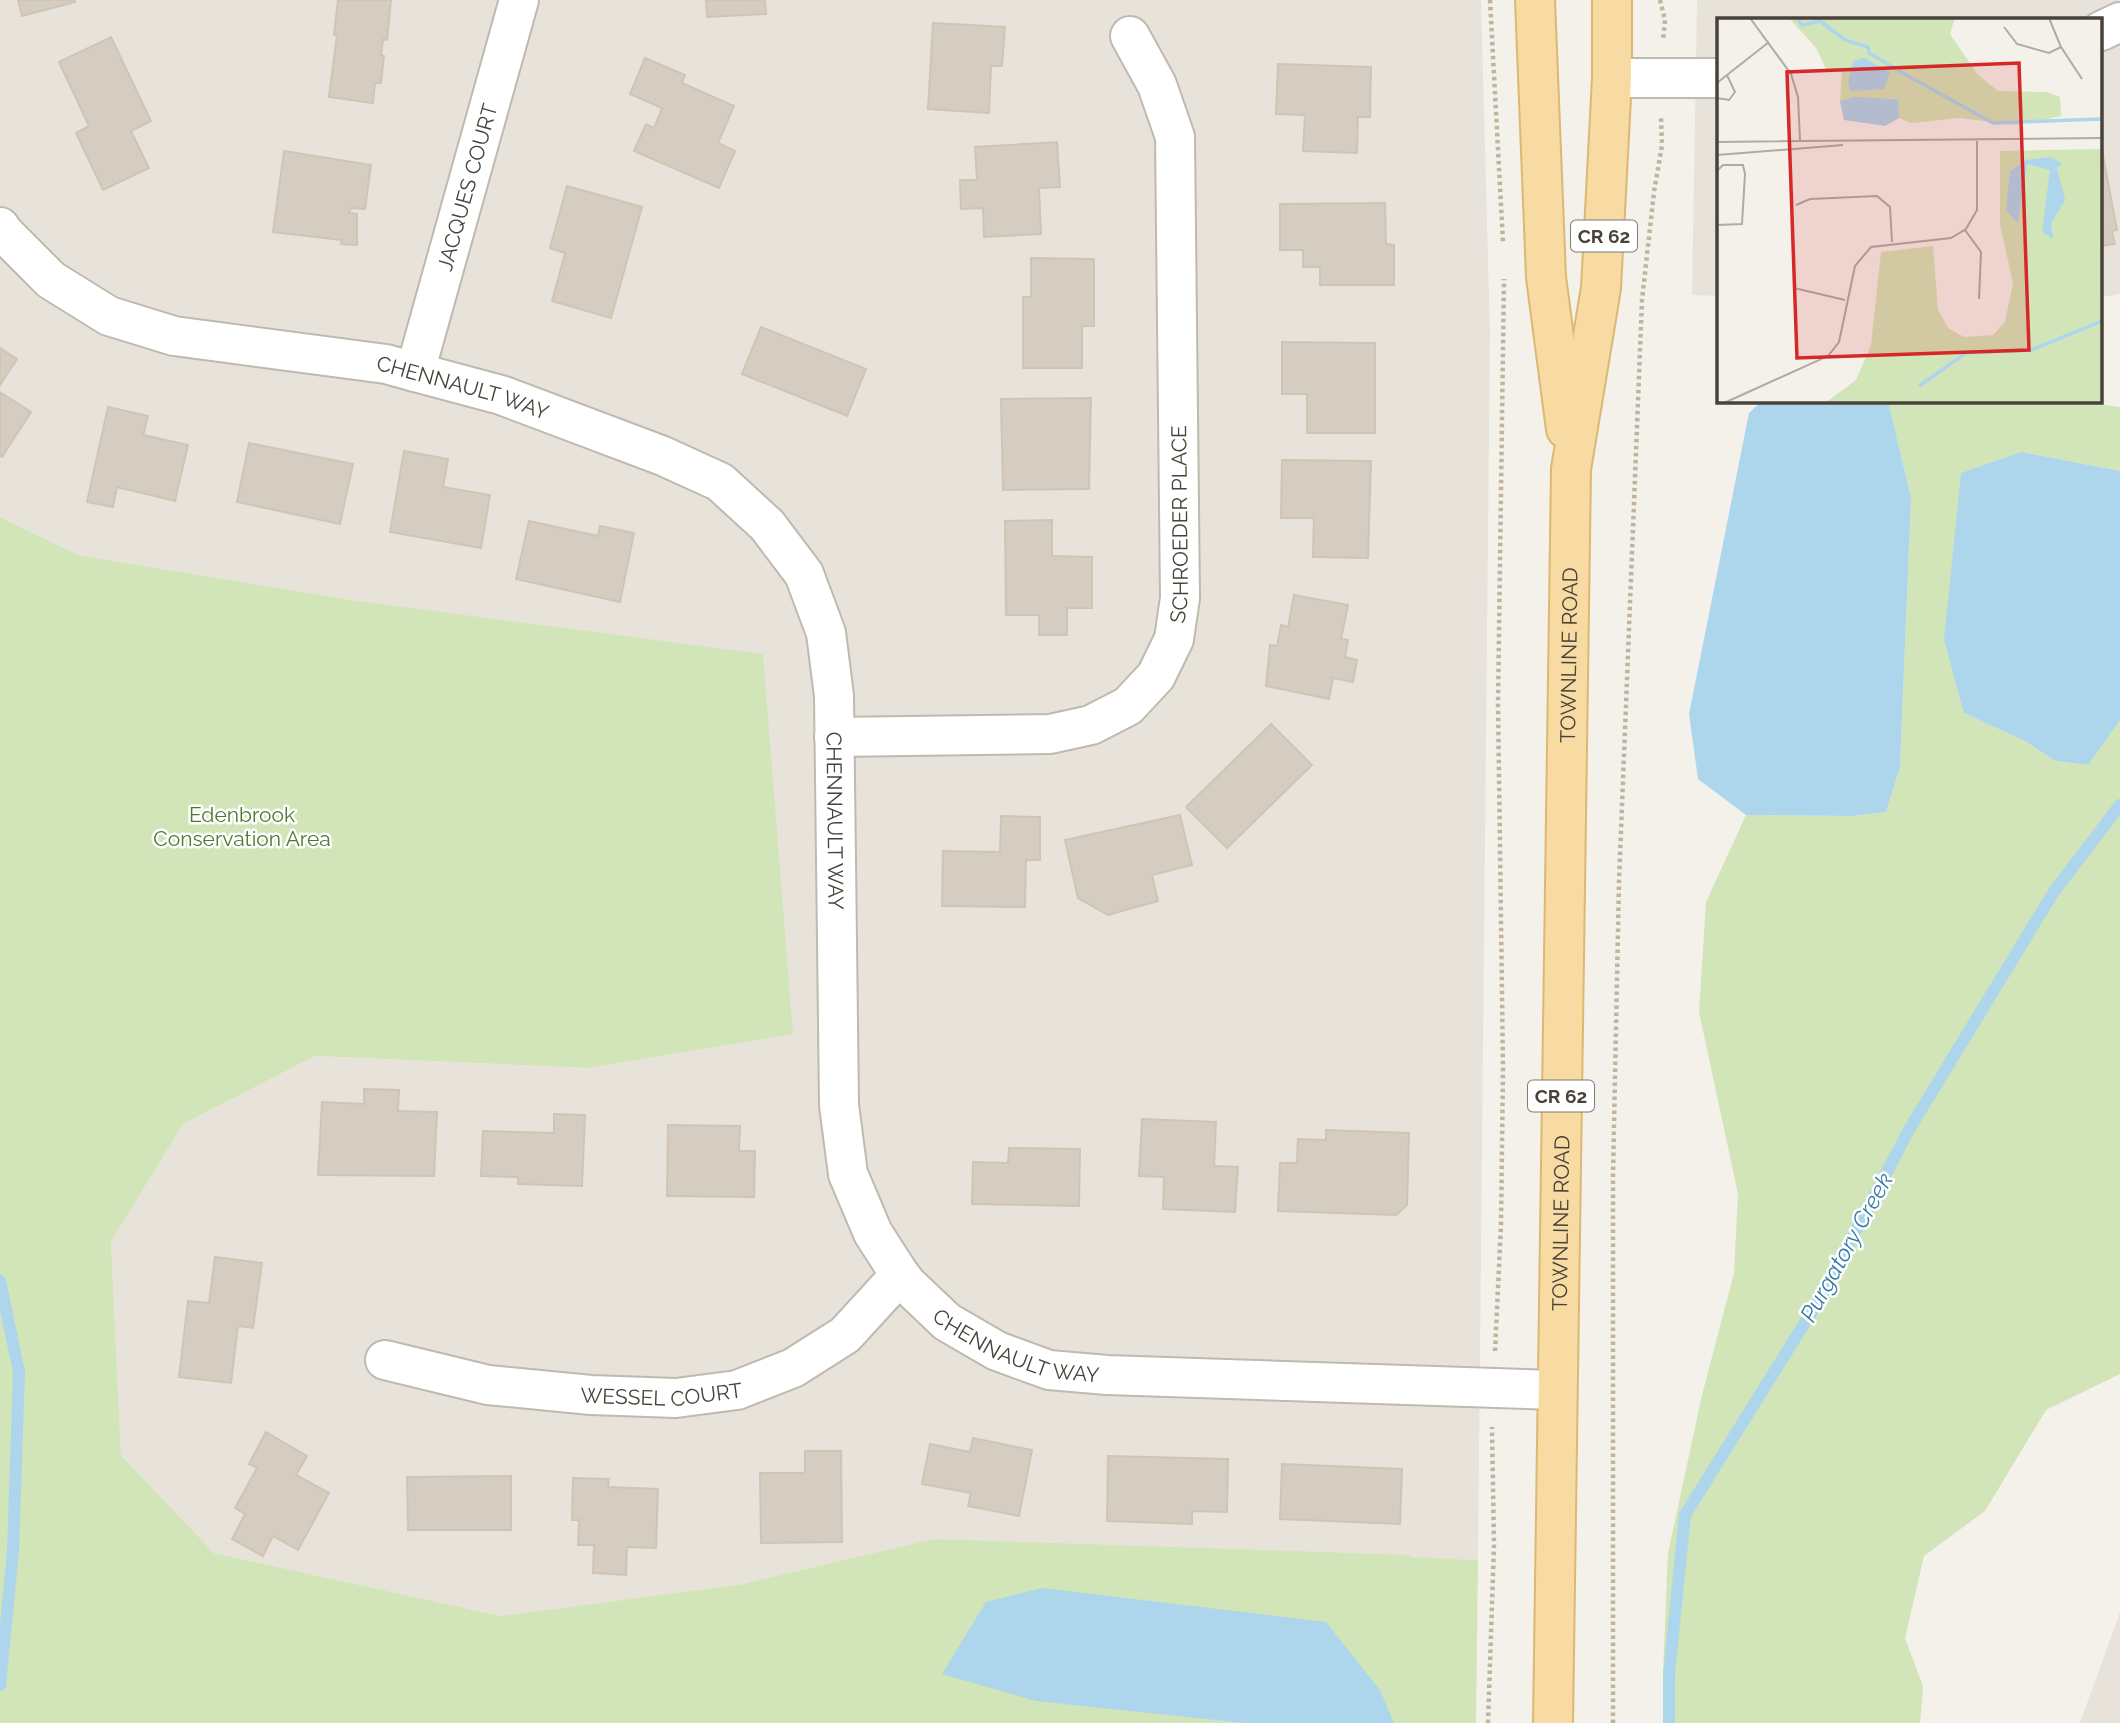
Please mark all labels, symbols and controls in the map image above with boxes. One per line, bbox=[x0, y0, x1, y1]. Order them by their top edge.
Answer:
inset map bbox=[1717, 18, 2102, 402]
street label: JACQUES COURT bbox=[431, 101, 502, 273]
road number: CR 62 bbox=[1571, 220, 1637, 252]
street label: CHENNAULT WAY bbox=[376, 350, 553, 425]
street label: SCHROEDER PLACE bbox=[1164, 425, 1193, 625]
street label: TOWNLINE ROAD bbox=[1555, 567, 1582, 743]
street label: CHENNAULT WAY bbox=[822, 731, 849, 910]
park label: Edenbrook Conservation Area bbox=[153, 802, 331, 851]
road number: CR 62 bbox=[1528, 1080, 1594, 1112]
street label: TOWNLINE ROAD bbox=[1546, 1135, 1574, 1311]
water label: Purgatory Creek bbox=[1794, 1168, 1898, 1326]
street label: CHENNAULT WAY bbox=[928, 1303, 1101, 1387]
street label: WESSEL COURT bbox=[580, 1377, 744, 1411]

